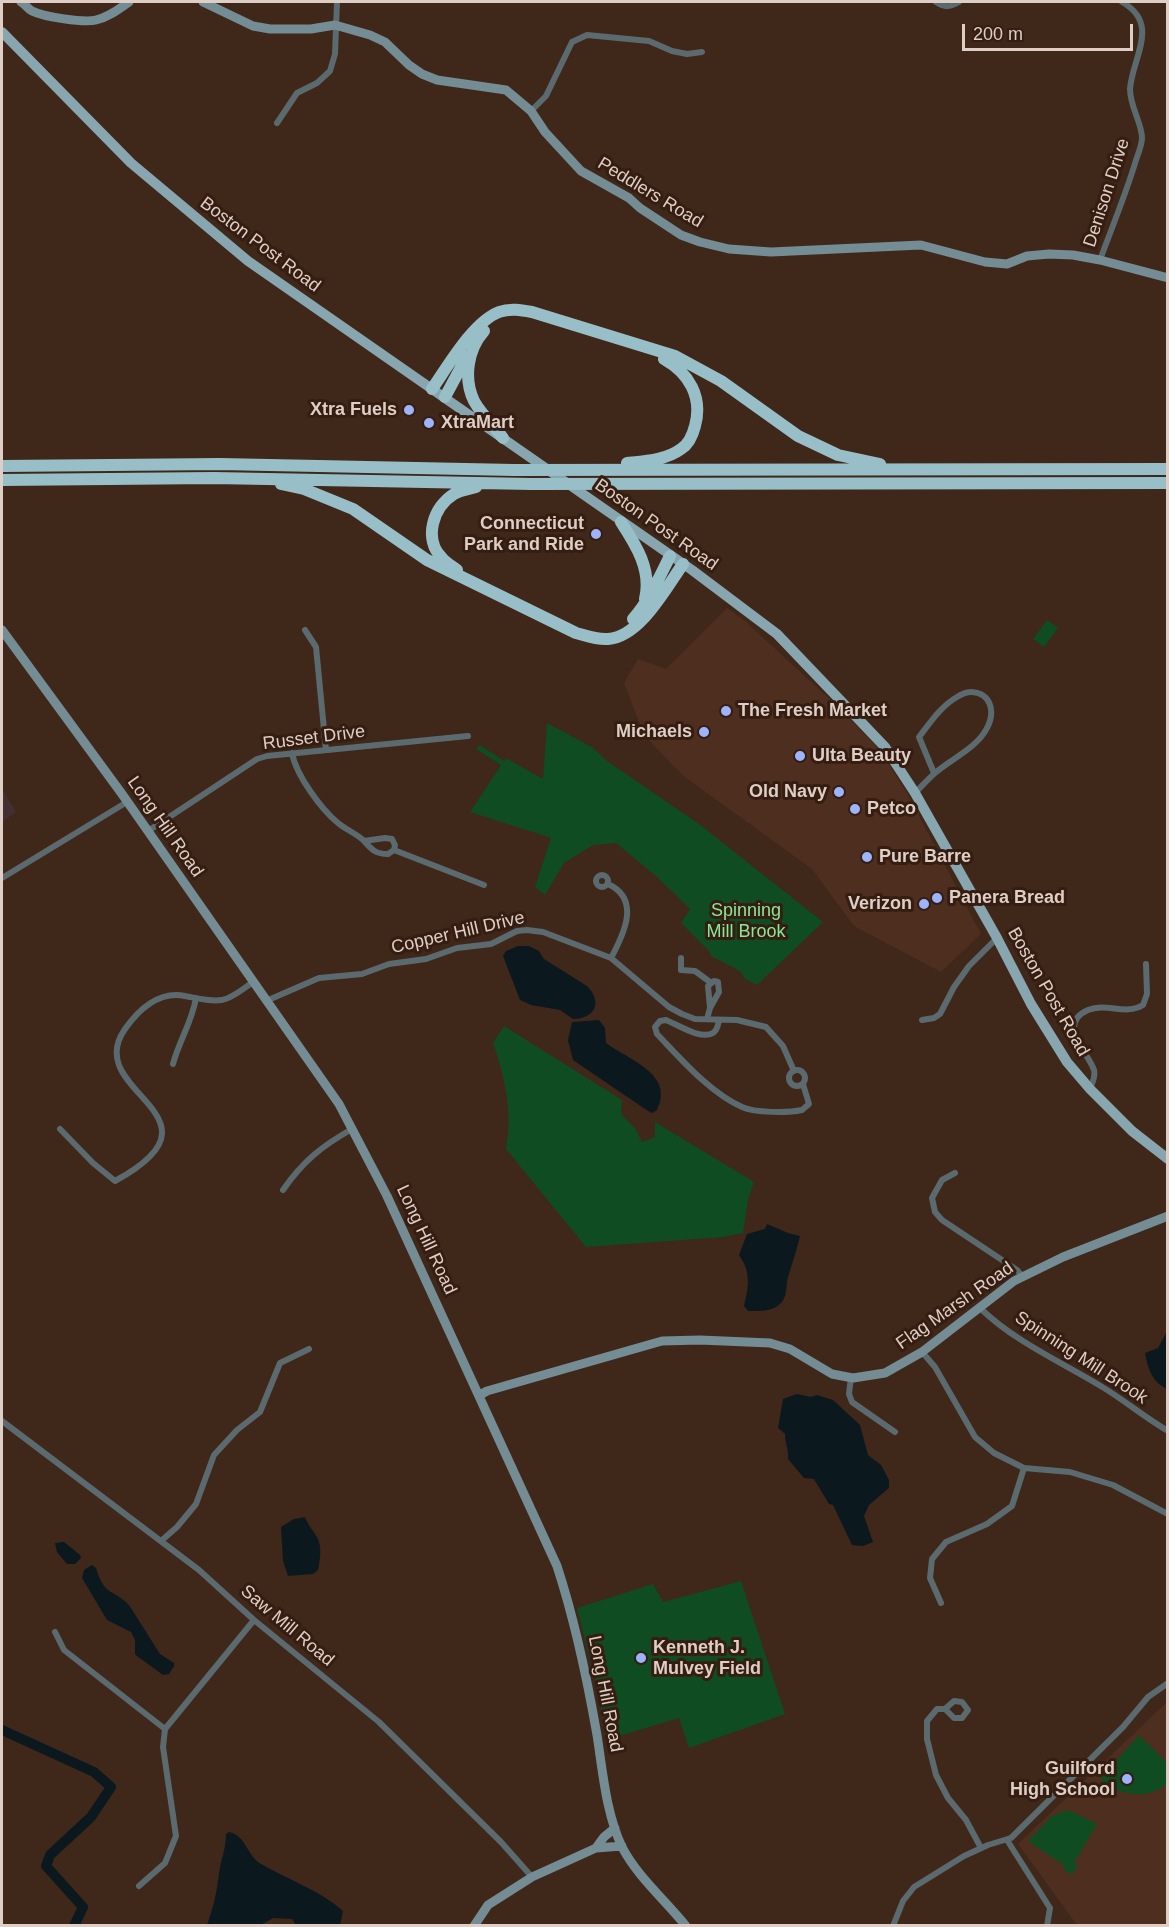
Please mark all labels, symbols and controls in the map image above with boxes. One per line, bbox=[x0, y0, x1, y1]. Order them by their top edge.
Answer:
scale bar bbox=[965, 12, 1136, 50]
text: 200 m bbox=[973, 24, 1023, 44]
street label: Denison Drive bbox=[1079, 136, 1135, 250]
street label: Peddlers Road bbox=[593, 153, 707, 233]
street label: Boston Post Road bbox=[196, 193, 324, 297]
place label: Xtra Fuels bbox=[310, 399, 397, 421]
marker: Xtra Fuels bbox=[402, 403, 416, 417]
place label: XtraMart bbox=[441, 412, 514, 434]
marker: XtraMart bbox=[422, 416, 436, 430]
street label: Boston Post Road bbox=[590, 475, 722, 575]
place label: Connecticut Park and Ride bbox=[464, 513, 584, 556]
marker: Connecticut Park and Ride bbox=[589, 527, 603, 541]
place label: The Fresh Market bbox=[738, 700, 887, 722]
marker: The Fresh Market bbox=[719, 704, 733, 718]
street label: Russet Drive bbox=[262, 721, 366, 755]
place label: Michaels bbox=[616, 721, 692, 743]
marker: Michaels bbox=[697, 725, 711, 739]
place label: Ulta Beauty bbox=[812, 745, 911, 767]
marker: Ulta Beauty bbox=[793, 749, 807, 763]
street label: Long Hill Road bbox=[122, 772, 208, 882]
place label: Old Navy bbox=[749, 781, 827, 803]
marker: Old Navy bbox=[832, 785, 846, 799]
place label: Petco bbox=[867, 798, 916, 820]
marker: Petco bbox=[848, 802, 862, 816]
place label: Pure Barre bbox=[879, 846, 971, 868]
marker: Pure Barre bbox=[860, 850, 874, 864]
place label: Panera Bread bbox=[949, 887, 1065, 909]
marker: Panera Bread bbox=[930, 891, 944, 905]
place label: Verizon bbox=[848, 893, 912, 915]
marker: Verizon bbox=[917, 897, 931, 911]
park label: Spinning Mill Brook bbox=[706, 900, 786, 942]
street label: Copper Hill Drive bbox=[389, 907, 527, 959]
street label: Boston Post Road bbox=[1002, 924, 1094, 1060]
street label: Long Hill Road bbox=[391, 1182, 461, 1298]
street label: Flag Marsh Road bbox=[892, 1258, 1018, 1354]
street label: Spinning Mill Brook bbox=[1011, 1307, 1151, 1409]
street label: Saw Mill Road bbox=[236, 1581, 338, 1671]
street label: Long Hill Road bbox=[583, 1634, 627, 1754]
place label: Kenneth J. Mulvey Field bbox=[653, 1637, 761, 1680]
marker: Kenneth J. Mulvey Field bbox=[634, 1651, 648, 1665]
place label: Guilford High School bbox=[1010, 1758, 1115, 1800]
marker: Guilford High School bbox=[1120, 1772, 1134, 1786]

